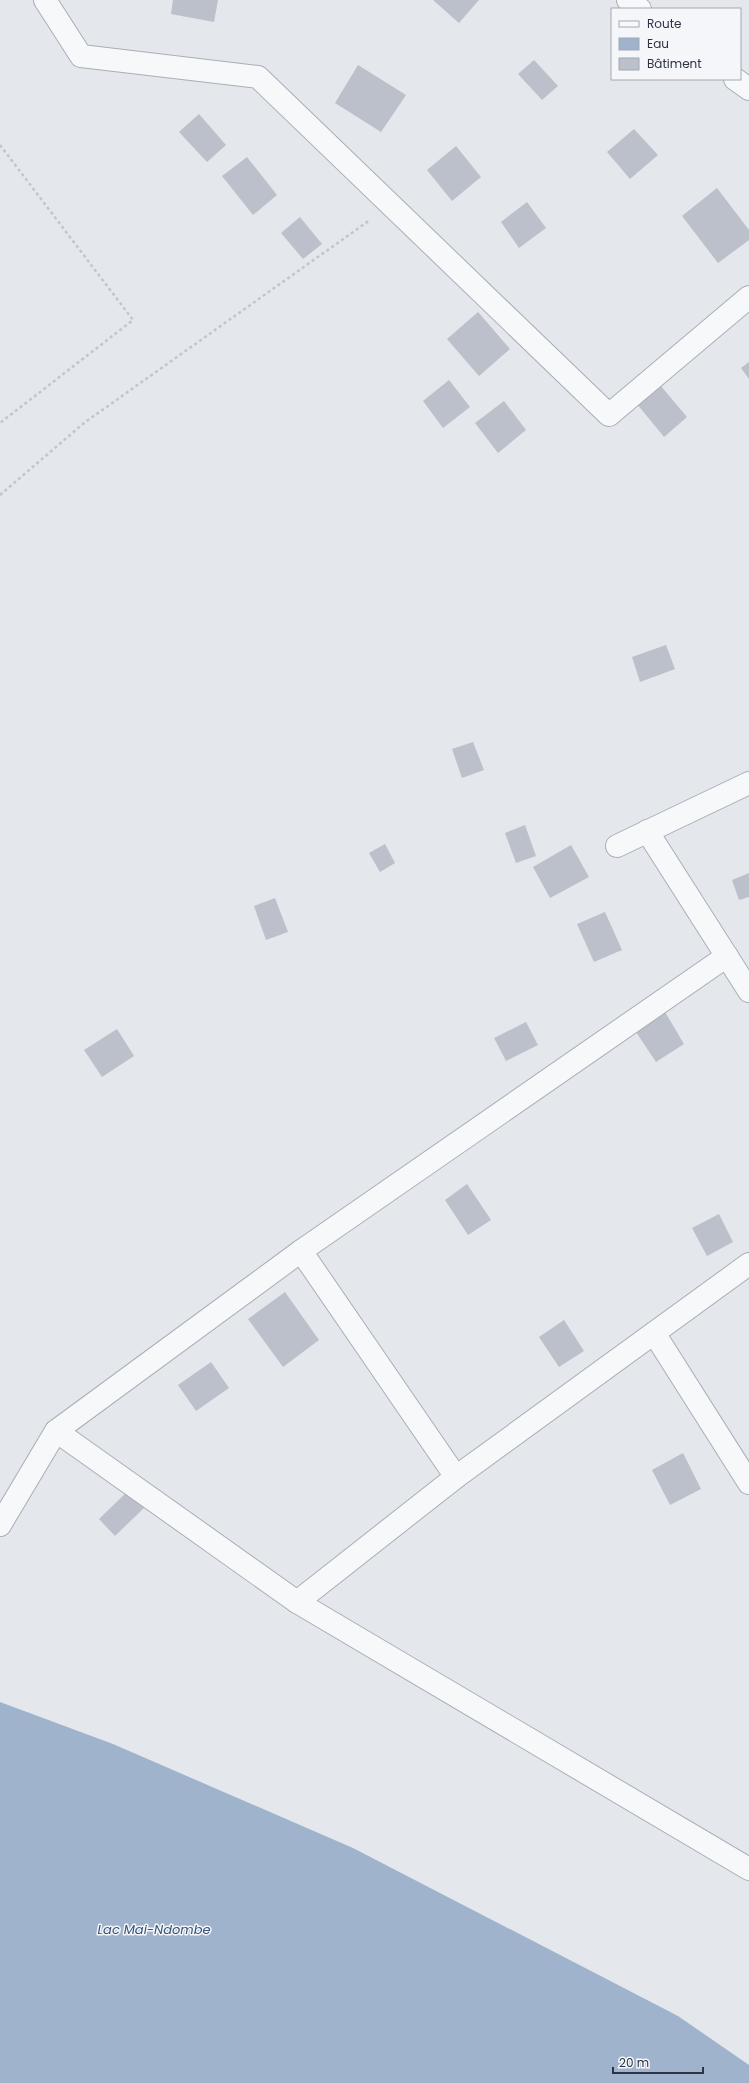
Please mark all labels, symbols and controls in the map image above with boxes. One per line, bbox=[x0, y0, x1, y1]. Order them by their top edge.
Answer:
legend bbox=[611, 8, 741, 80]
text: Route bbox=[647, 15, 681, 32]
text: Eau bbox=[647, 35, 669, 52]
text: Bâtiment bbox=[647, 55, 702, 72]
water label: Lac Mai-Ndombe bbox=[98, 1920, 211, 1939]
scale bar bbox=[613, 2049, 703, 2075]
text: 20 m bbox=[619, 2054, 649, 2071]

